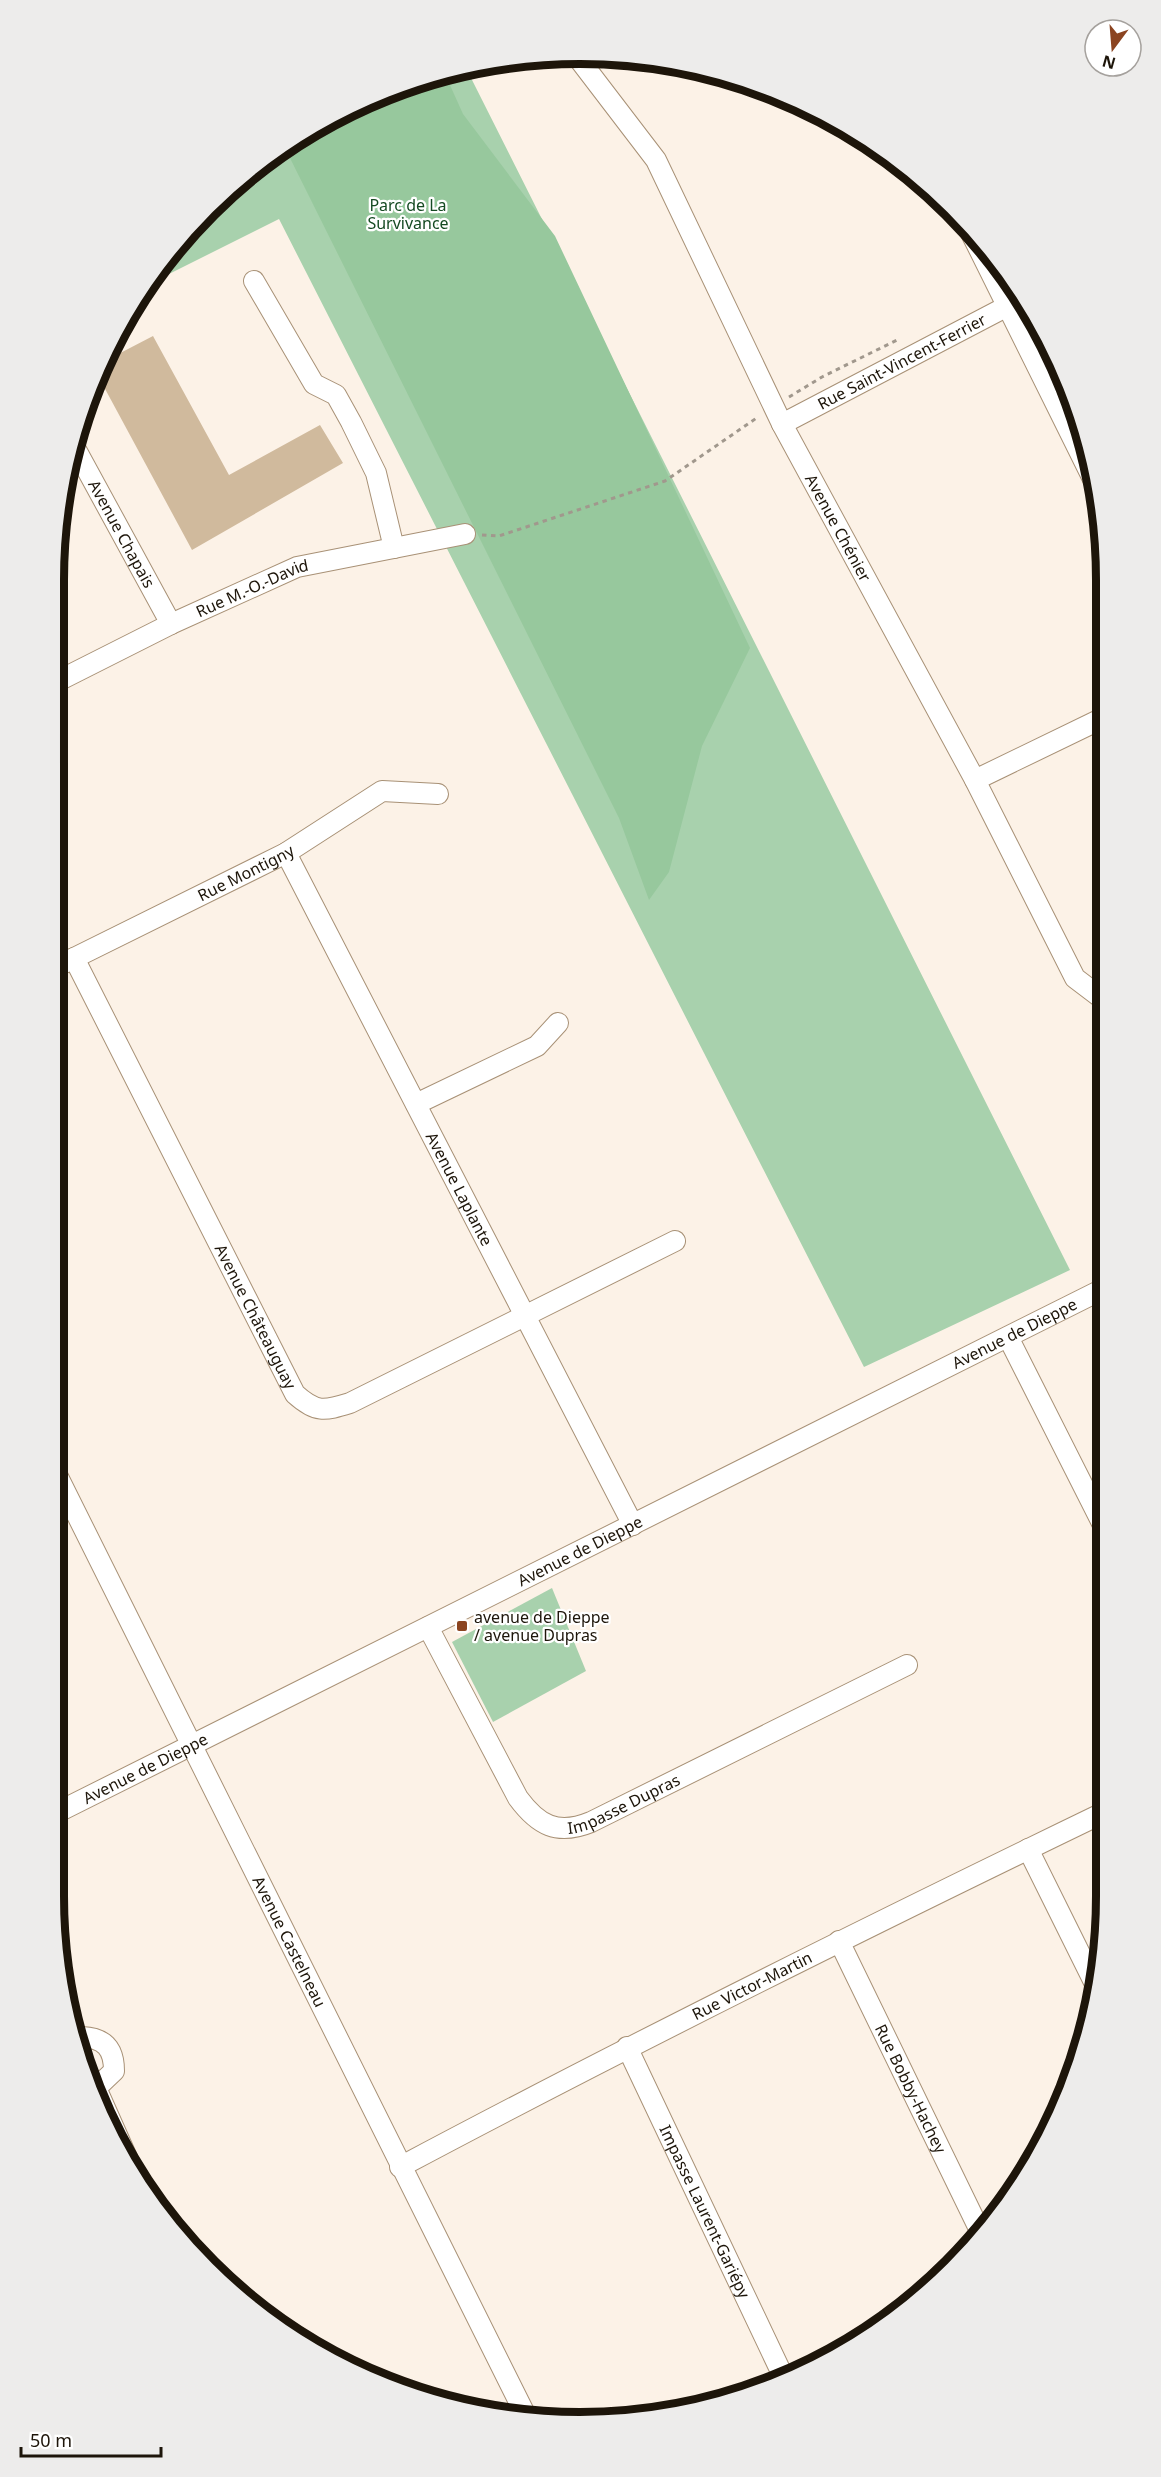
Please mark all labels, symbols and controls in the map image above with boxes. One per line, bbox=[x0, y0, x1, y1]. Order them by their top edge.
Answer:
north arrow bbox=[1083, 18, 1143, 78]
text: N bbox=[1100, 50, 1118, 75]
park label: Parc de La Survivance bbox=[367, 194, 449, 234]
street label: Rue Saint-Vincent-Ferrier bbox=[814, 308, 990, 415]
street label: Avenue Chénier bbox=[800, 470, 877, 586]
street label: Avenue Chapais bbox=[83, 476, 160, 592]
street label: Rue M.-O.-David bbox=[192, 554, 310, 622]
street label: Rue Montigny bbox=[194, 839, 299, 906]
street label: Avenue Laplante bbox=[421, 1128, 498, 1250]
street label: Avenue Châteauguay bbox=[210, 1240, 302, 1394]
street label: Avenue de Dieppe bbox=[948, 1293, 1081, 1374]
street label: Avenue de Dieppe bbox=[514, 1510, 646, 1591]
place label: avenue de Dieppe / avenue Dupras bbox=[474, 1606, 610, 1646]
marker: avenue de Dieppe / avenue Dupras bbox=[455, 1619, 469, 1633]
street label: Avenue de Dieppe bbox=[79, 1728, 211, 1809]
street label: Impasse Dupras bbox=[566, 1769, 684, 1839]
street label: Avenue Castelneau bbox=[248, 1872, 331, 2011]
street label: Rue Victor-Martin bbox=[688, 1946, 816, 2025]
street label: Rue Bobby-Hachey bbox=[870, 2020, 952, 2158]
street label: Impasse Laurent-Gariépy bbox=[654, 2121, 756, 2302]
scale bar bbox=[21, 2420, 160, 2458]
text: 50 m bbox=[30, 2428, 72, 2452]

